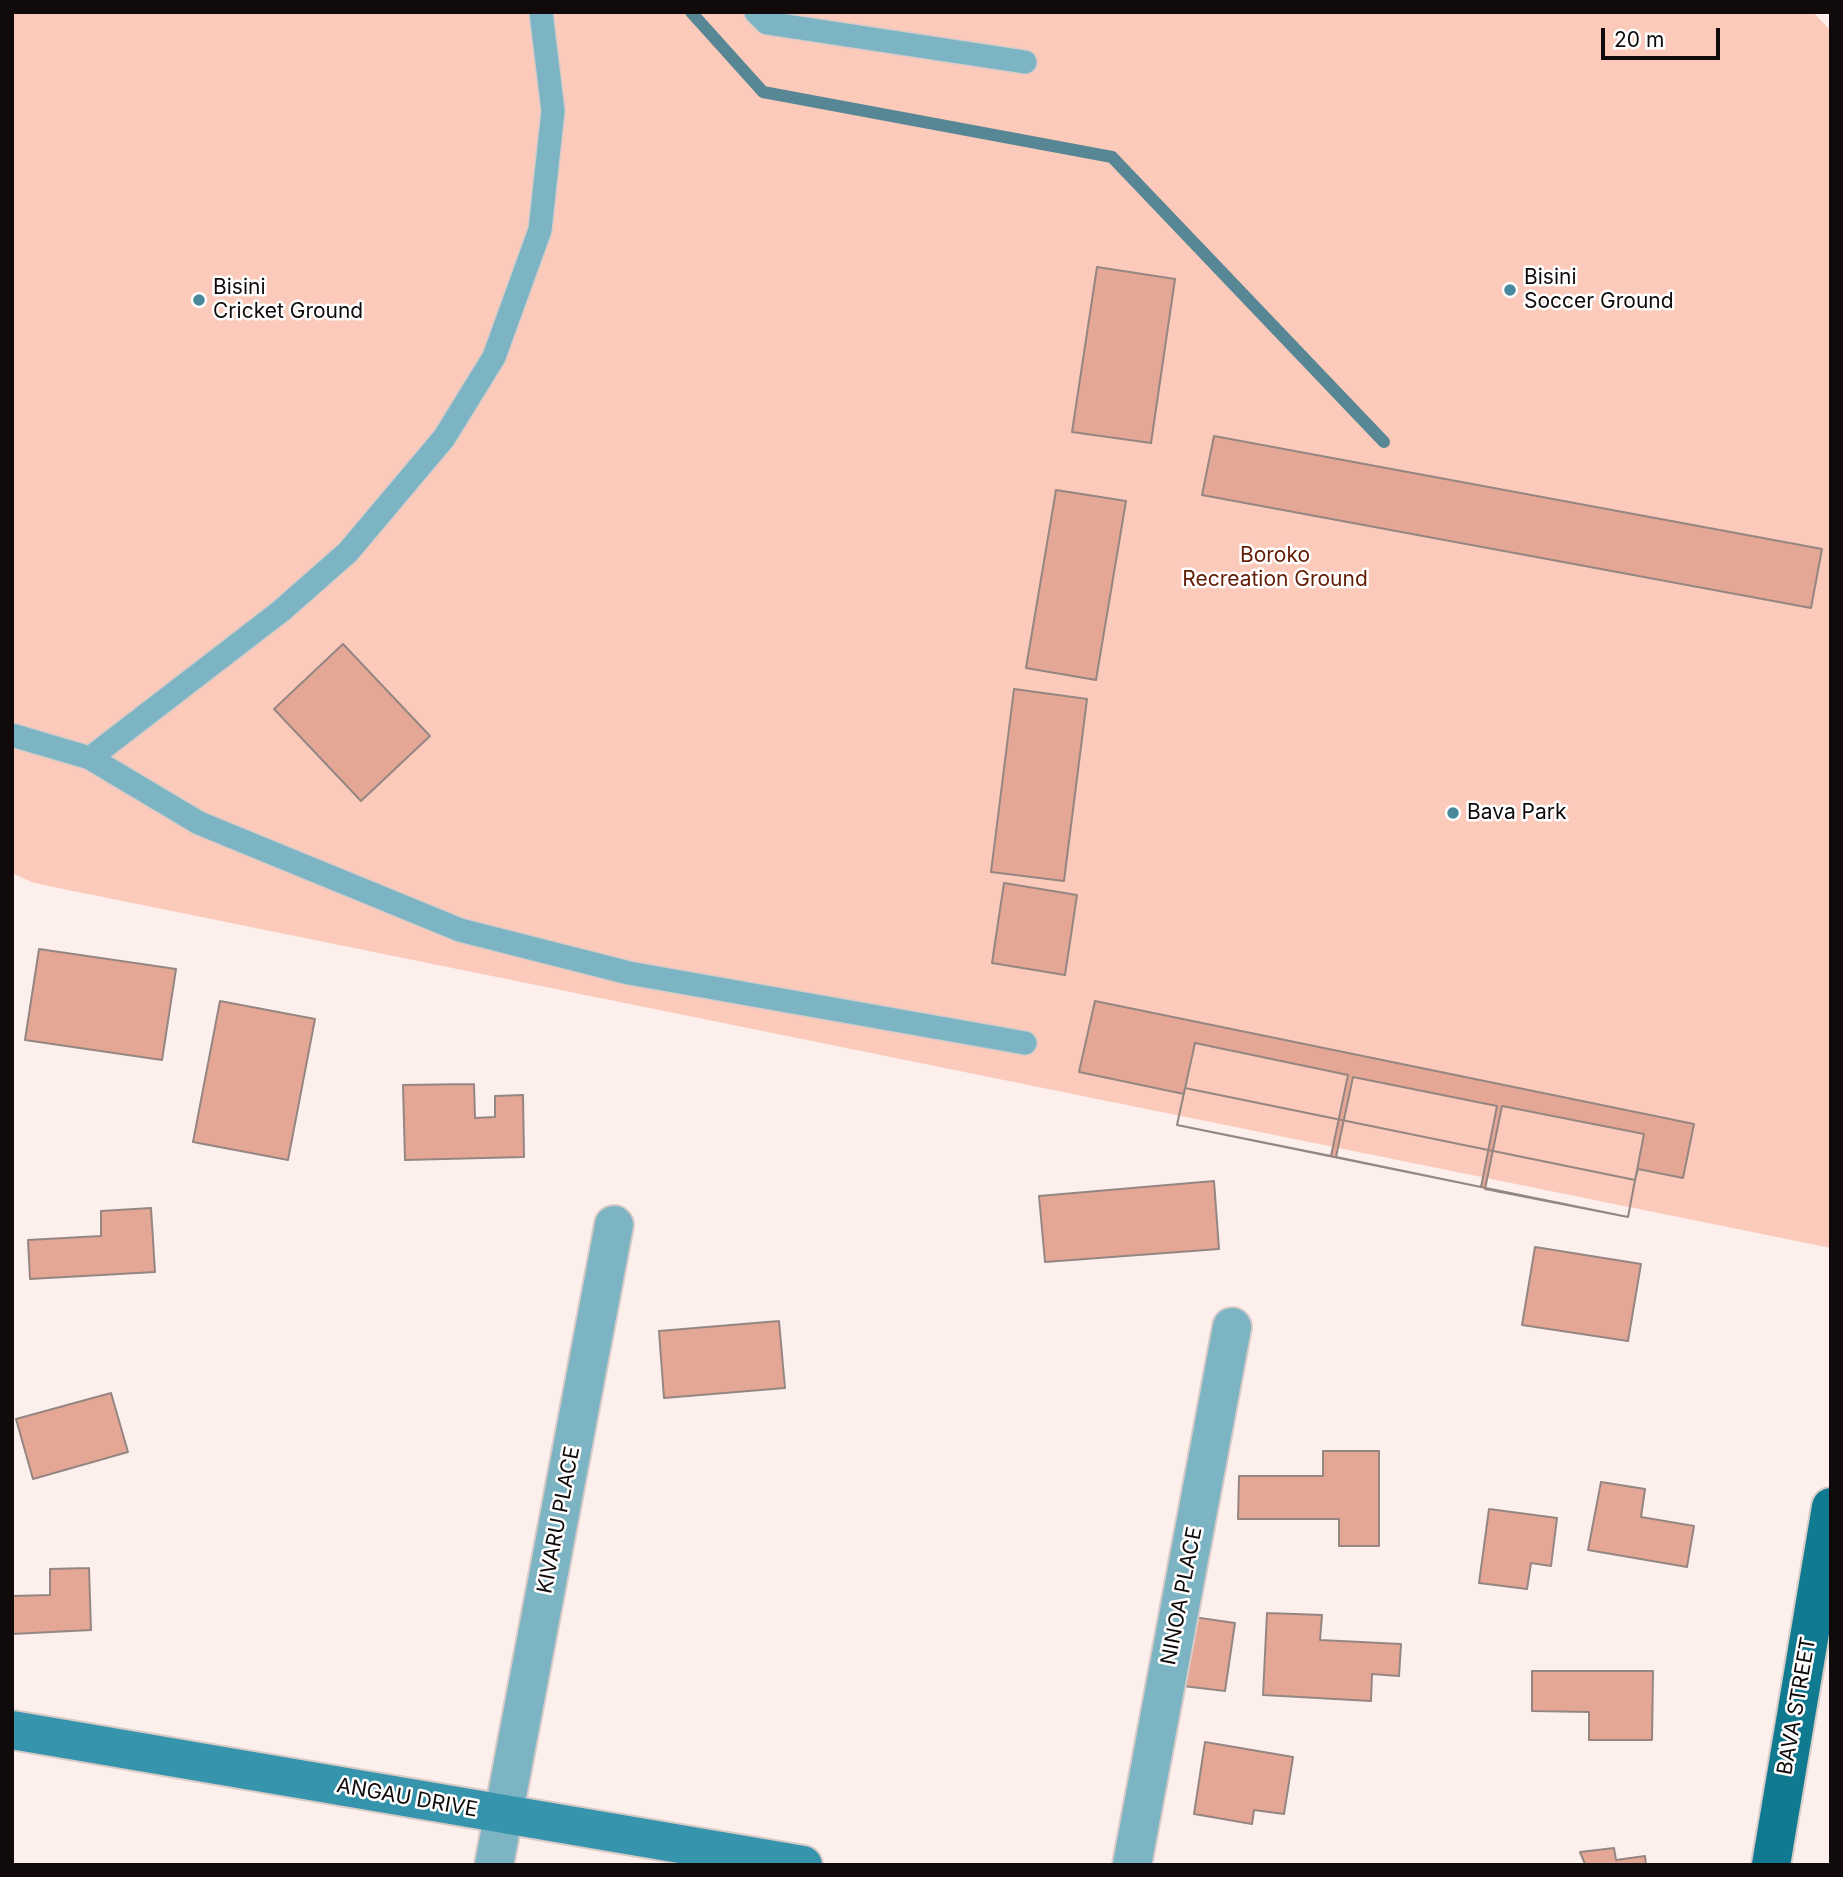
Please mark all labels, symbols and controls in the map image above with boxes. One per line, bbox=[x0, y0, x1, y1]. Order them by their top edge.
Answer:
scale bar bbox=[1605, 14, 1724, 58]
text: 20 m bbox=[1614, 27, 1664, 52]
place label: Bisini Soccer Ground bbox=[1524, 265, 1674, 315]
place label: Bisini Cricket Ground bbox=[213, 275, 363, 325]
marker: Bisini Soccer Ground bbox=[1502, 282, 1518, 298]
marker: Bisini Cricket Ground bbox=[191, 292, 207, 308]
park label: Boroko Recreation Ground bbox=[1182, 543, 1368, 593]
place label: Bava Park bbox=[1467, 800, 1567, 826]
marker: Bava Park bbox=[1445, 805, 1461, 821]
street label: KIVARU PLACE bbox=[532, 1444, 586, 1596]
street label: NINOA PLACE bbox=[1156, 1525, 1208, 1667]
street label: BAVA STREET bbox=[1772, 1635, 1822, 1777]
street label: ANGAU DRIVE bbox=[335, 1773, 479, 1823]

